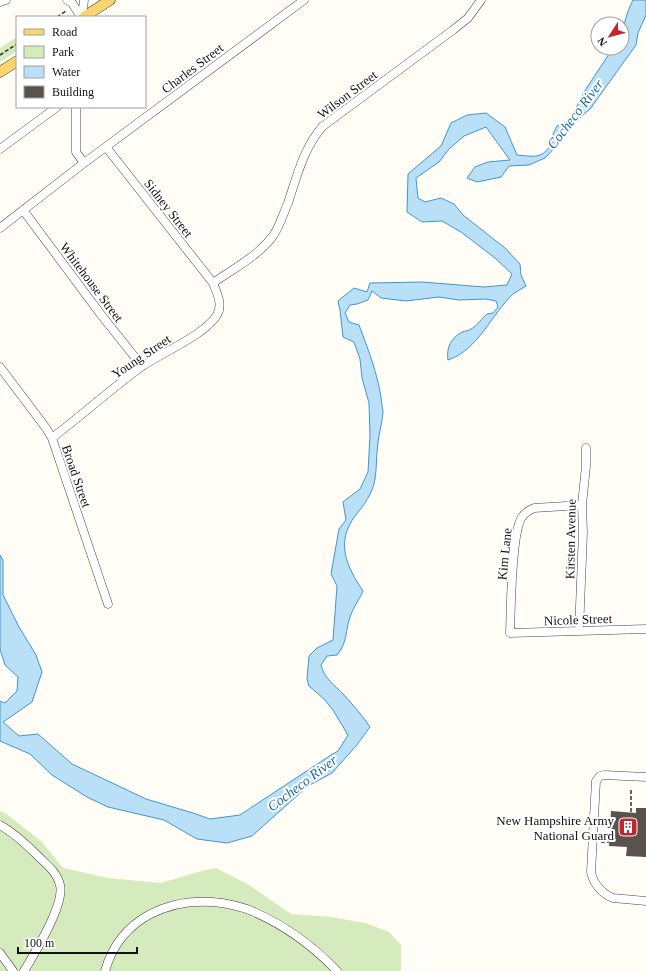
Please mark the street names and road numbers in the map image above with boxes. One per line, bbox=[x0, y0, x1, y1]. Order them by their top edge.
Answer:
street label: Charles Street bbox=[159, 40, 226, 96]
street label: Wilson Street bbox=[315, 67, 380, 122]
street label: Sidney Street bbox=[141, 176, 196, 241]
street label: Whitehouse Street bbox=[57, 240, 127, 325]
street label: Young Street bbox=[109, 331, 174, 382]
street label: Broad Street bbox=[59, 443, 94, 510]
street label: Kirsten Avenue bbox=[562, 499, 579, 579]
street label: Kim Lane bbox=[494, 527, 515, 581]
street label: Nicole Street bbox=[544, 611, 613, 628]

